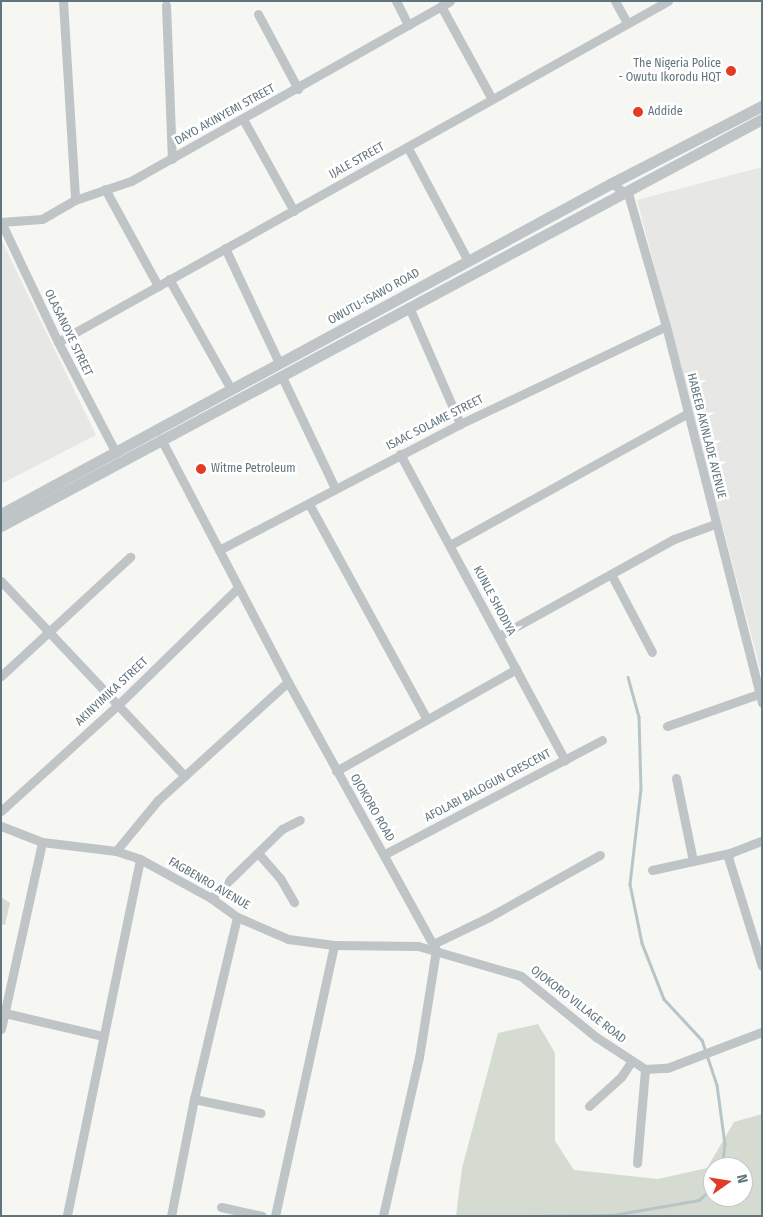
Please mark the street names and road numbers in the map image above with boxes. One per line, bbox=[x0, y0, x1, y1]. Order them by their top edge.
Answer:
street label: DAYO AKINYEMI STREET bbox=[172, 81, 278, 149]
street label: IJALE STREET bbox=[327, 140, 387, 182]
street label: OWUTU-ISAWO ROAD bbox=[326, 266, 422, 328]
street label: OLASANOYE STREET bbox=[41, 287, 95, 379]
street label: HABEEB AKINLADE AVENUE bbox=[683, 372, 729, 500]
street label: ISAAC SOLAME STREET bbox=[384, 392, 486, 454]
street label: KUNLE SHODIYA bbox=[470, 564, 518, 638]
street label: AKINYIMIKA STREET bbox=[73, 655, 151, 729]
street label: AFOLABI BALOGUN CRESCENT bbox=[422, 747, 554, 825]
street label: OJOKORO ROAD bbox=[347, 772, 397, 844]
street label: FAGBENRO AVENUE bbox=[166, 855, 252, 913]
street label: OJOKORO VILLAGE ROAD bbox=[527, 963, 629, 1047]

